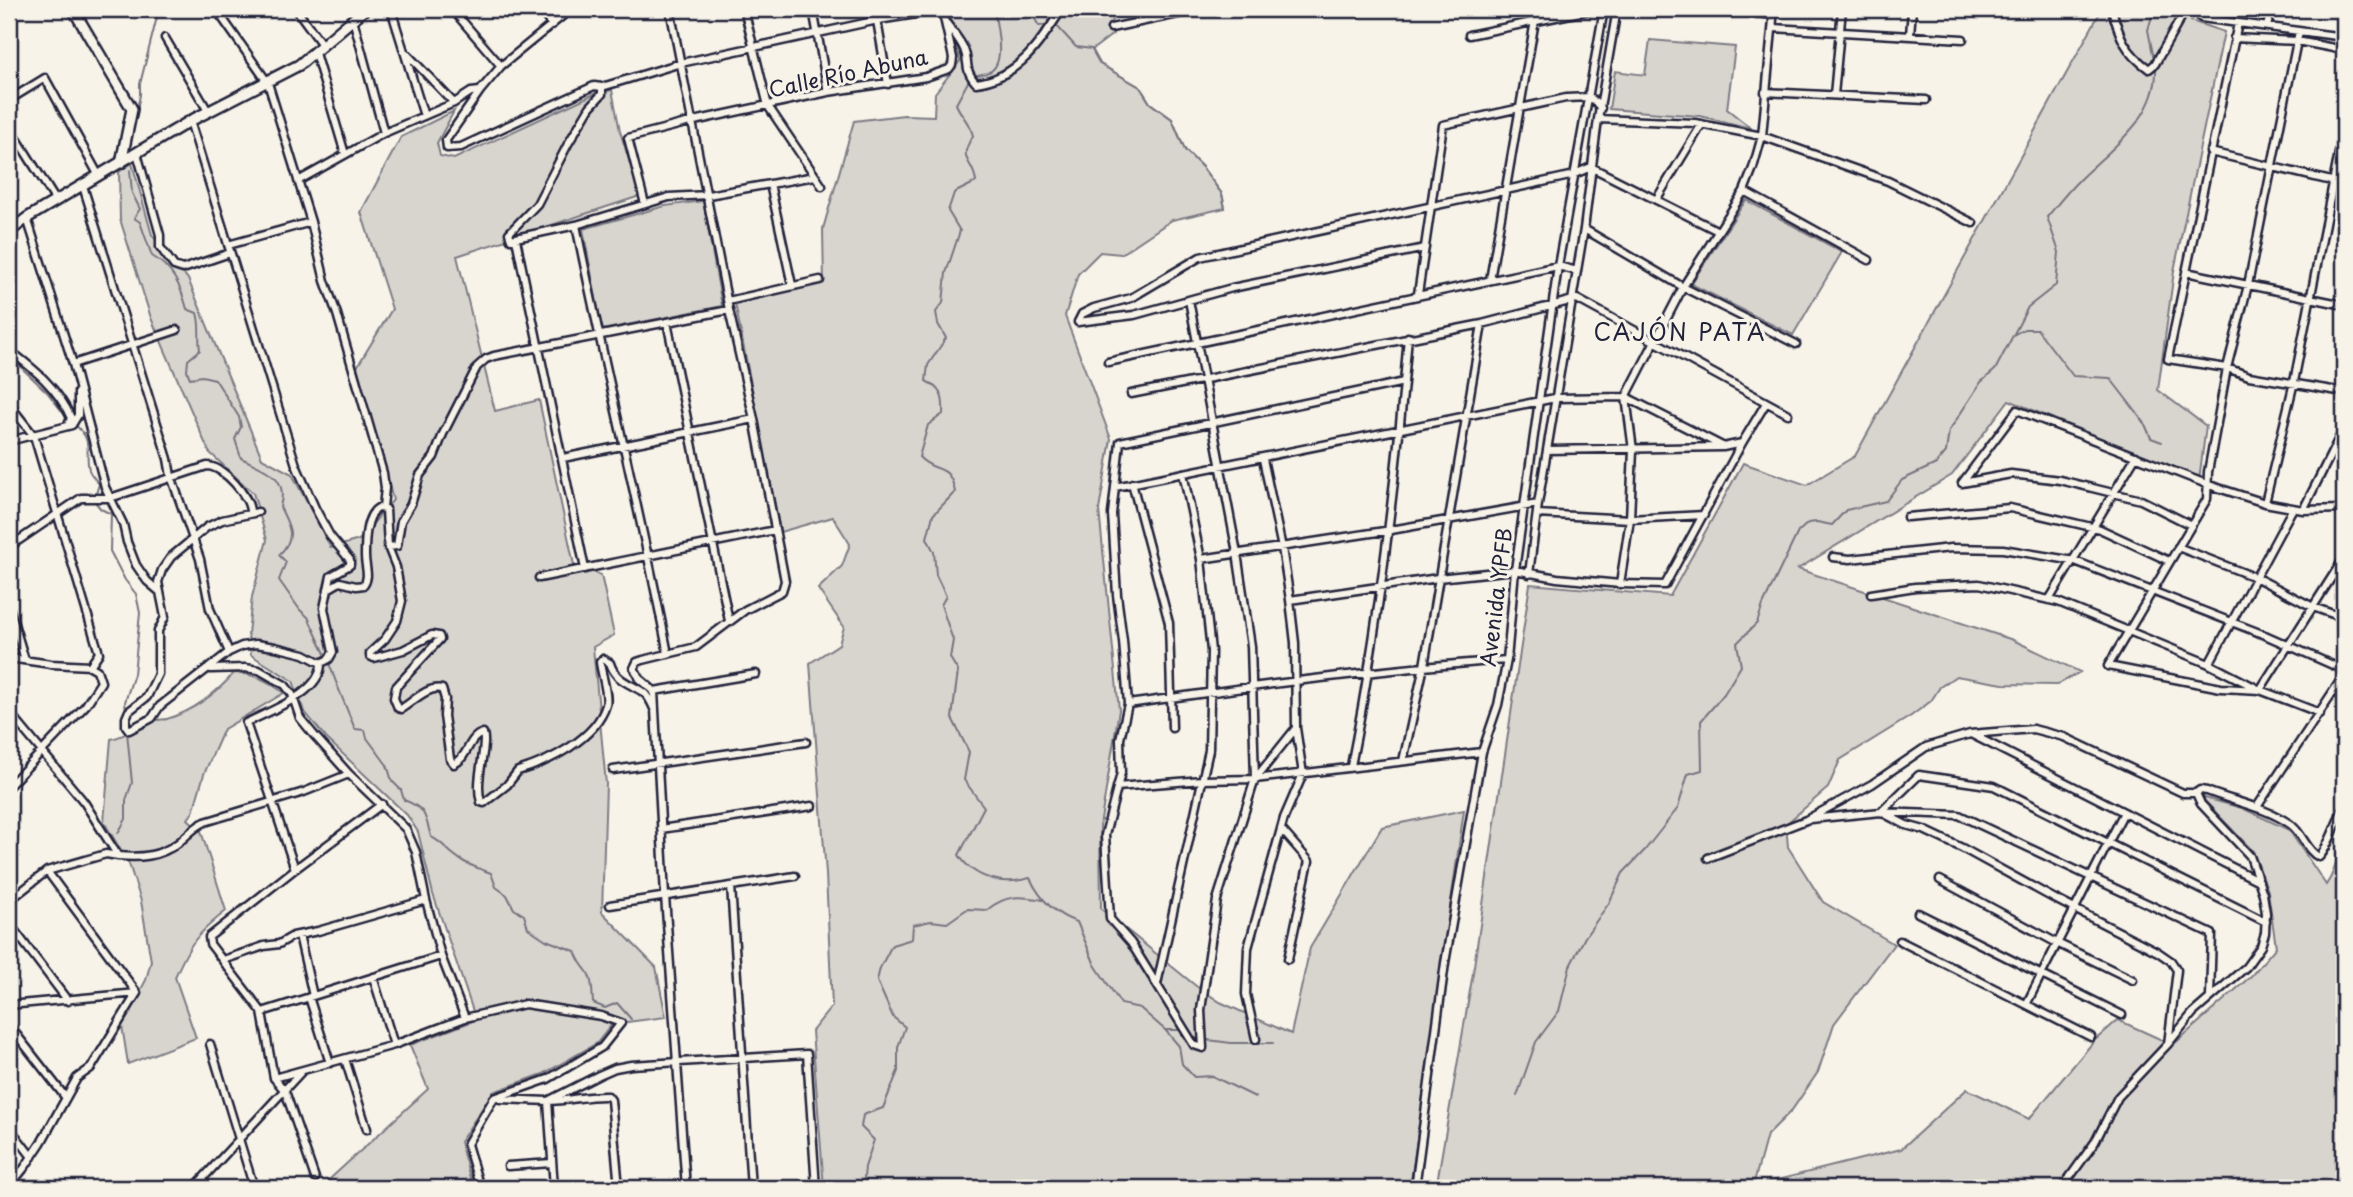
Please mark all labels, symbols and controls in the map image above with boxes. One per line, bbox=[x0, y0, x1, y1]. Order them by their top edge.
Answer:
street label: Calle Río Abuna bbox=[766, 40, 930, 104]
district label: CAJÓN PATA bbox=[1593, 314, 1767, 349]
street label: Avenida YPFB bbox=[1471, 526, 1519, 668]

